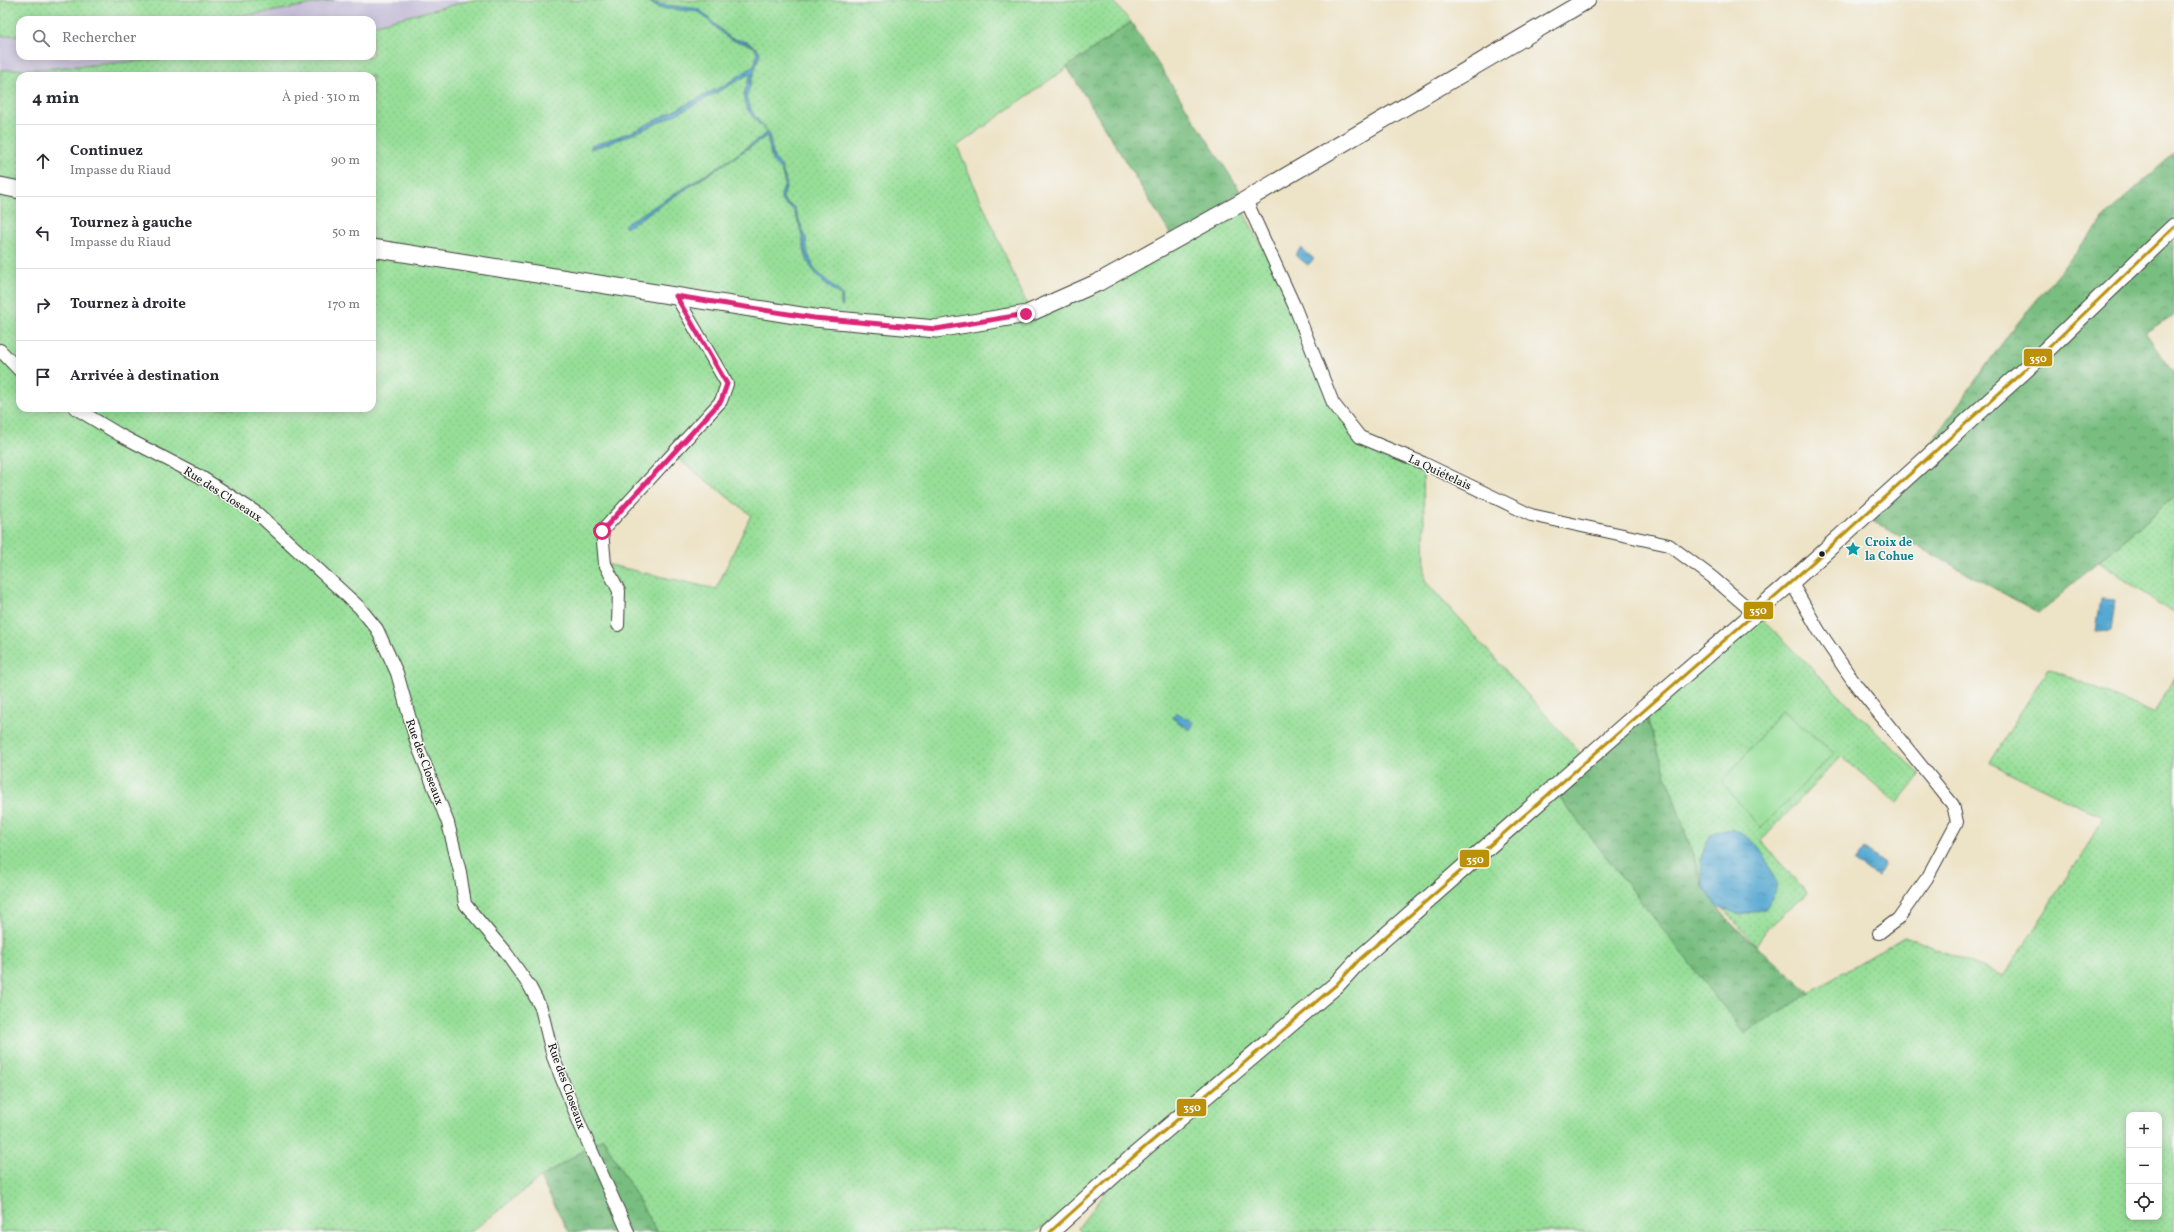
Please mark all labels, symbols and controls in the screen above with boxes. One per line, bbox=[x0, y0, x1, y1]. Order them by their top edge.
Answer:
search box bbox=[16, 16, 376, 60]
icon: search bbox=[30, 27, 52, 49]
text: Rechercher bbox=[62, 28, 136, 49]
text: 4 min bbox=[32, 87, 79, 110]
text: À pied · 310 m bbox=[282, 89, 360, 107]
text: Continuez bbox=[70, 141, 143, 162]
icon: ahead bbox=[32, 150, 54, 172]
text: 90 m bbox=[331, 152, 360, 170]
text: Impasse du Riaud bbox=[70, 162, 171, 180]
text: Tournez à gauche bbox=[70, 213, 192, 234]
icon: left bbox=[32, 222, 54, 244]
text: 50 m bbox=[332, 224, 360, 242]
text: Impasse du Riaud bbox=[70, 234, 171, 252]
icon: right bbox=[32, 294, 54, 316]
text: Tournez à droite bbox=[70, 294, 186, 315]
text: 170 m bbox=[327, 296, 360, 314]
route end bbox=[1017, 305, 1035, 323]
line badge: 350 bbox=[2023, 348, 2053, 367]
text: 350 bbox=[2029, 352, 2047, 367]
icon: arrive bbox=[32, 366, 54, 388]
text: Arrivée à destination bbox=[70, 366, 219, 387]
street label: La Quiételais bbox=[1405, 451, 1474, 495]
street label: Rue des Closeaux bbox=[180, 463, 265, 526]
route start bbox=[593, 522, 611, 540]
place label: Croix de la Cohue bbox=[1865, 535, 1914, 565]
place icon: Croix de la Cohue bbox=[1844, 540, 1862, 558]
unlabelled marker bbox=[1817, 549, 1827, 559]
line badge: 350 bbox=[1743, 601, 1774, 620]
text: 350 bbox=[1749, 604, 1767, 619]
street label: Rue des Closeaux bbox=[401, 717, 447, 808]
line badge: 350 bbox=[1459, 849, 1490, 868]
text: 350 bbox=[1466, 853, 1484, 868]
street label: Rue des Closeaux bbox=[543, 1041, 589, 1132]
line badge: 350 bbox=[1176, 1098, 1207, 1117]
text: 350 bbox=[1183, 1101, 1201, 1116]
map controls bbox=[2126, 1112, 2162, 1220]
button: + bbox=[2126, 1112, 2162, 1148]
button: − bbox=[2126, 1148, 2162, 1184]
button: locate bbox=[2126, 1184, 2162, 1220]

